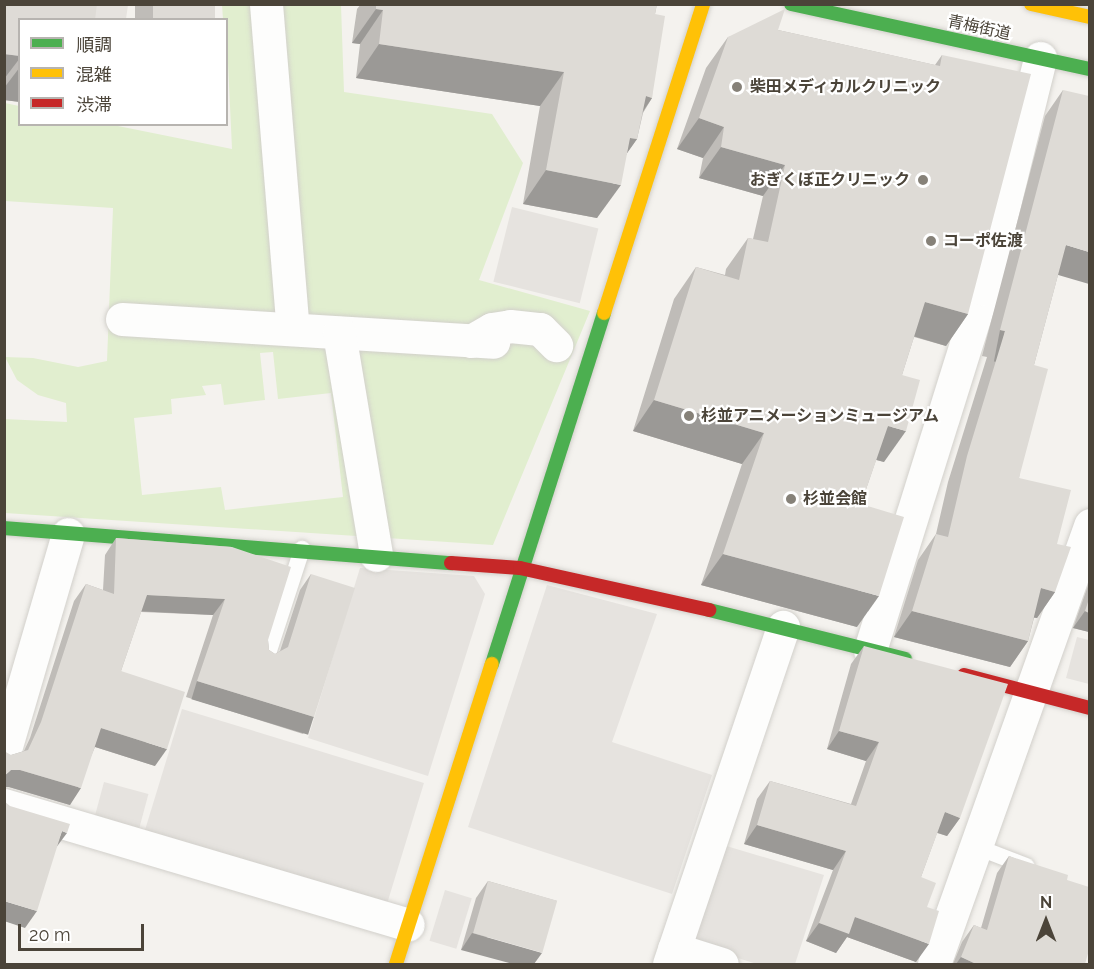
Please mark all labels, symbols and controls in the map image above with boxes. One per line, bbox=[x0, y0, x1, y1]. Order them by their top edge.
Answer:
street label: 青梅街道 bbox=[946, 12, 1012, 44]
legend bbox=[18, 18, 228, 126]
text: 順調 bbox=[76, 34, 112, 55]
text: 混雑 bbox=[76, 64, 112, 85]
place label: 柴田メディカルクリニック bbox=[750, 77, 942, 97]
marker: 柴田メディカルクリニック bbox=[728, 78, 746, 96]
text: 渋滞 bbox=[76, 94, 112, 115]
place label: おぎくぼ正クリニック bbox=[750, 170, 910, 190]
marker: おぎくぼ正クリニック bbox=[914, 171, 932, 189]
place label: コーポ佐渡 bbox=[943, 231, 1023, 251]
marker: コーポ佐渡 bbox=[924, 234, 938, 248]
place label: 杉並アニメーションミュージアム bbox=[701, 406, 941, 426]
marker: 杉並アニメーションミュージアム bbox=[682, 409, 696, 423]
place label: 杉並会館 bbox=[803, 489, 867, 509]
marker: 杉並会館 bbox=[784, 492, 798, 506]
north arrow bbox=[1016, 891, 1076, 951]
text: N bbox=[1040, 893, 1052, 912]
scale bar bbox=[21, 912, 147, 950]
text: 20 m bbox=[29, 924, 71, 945]

